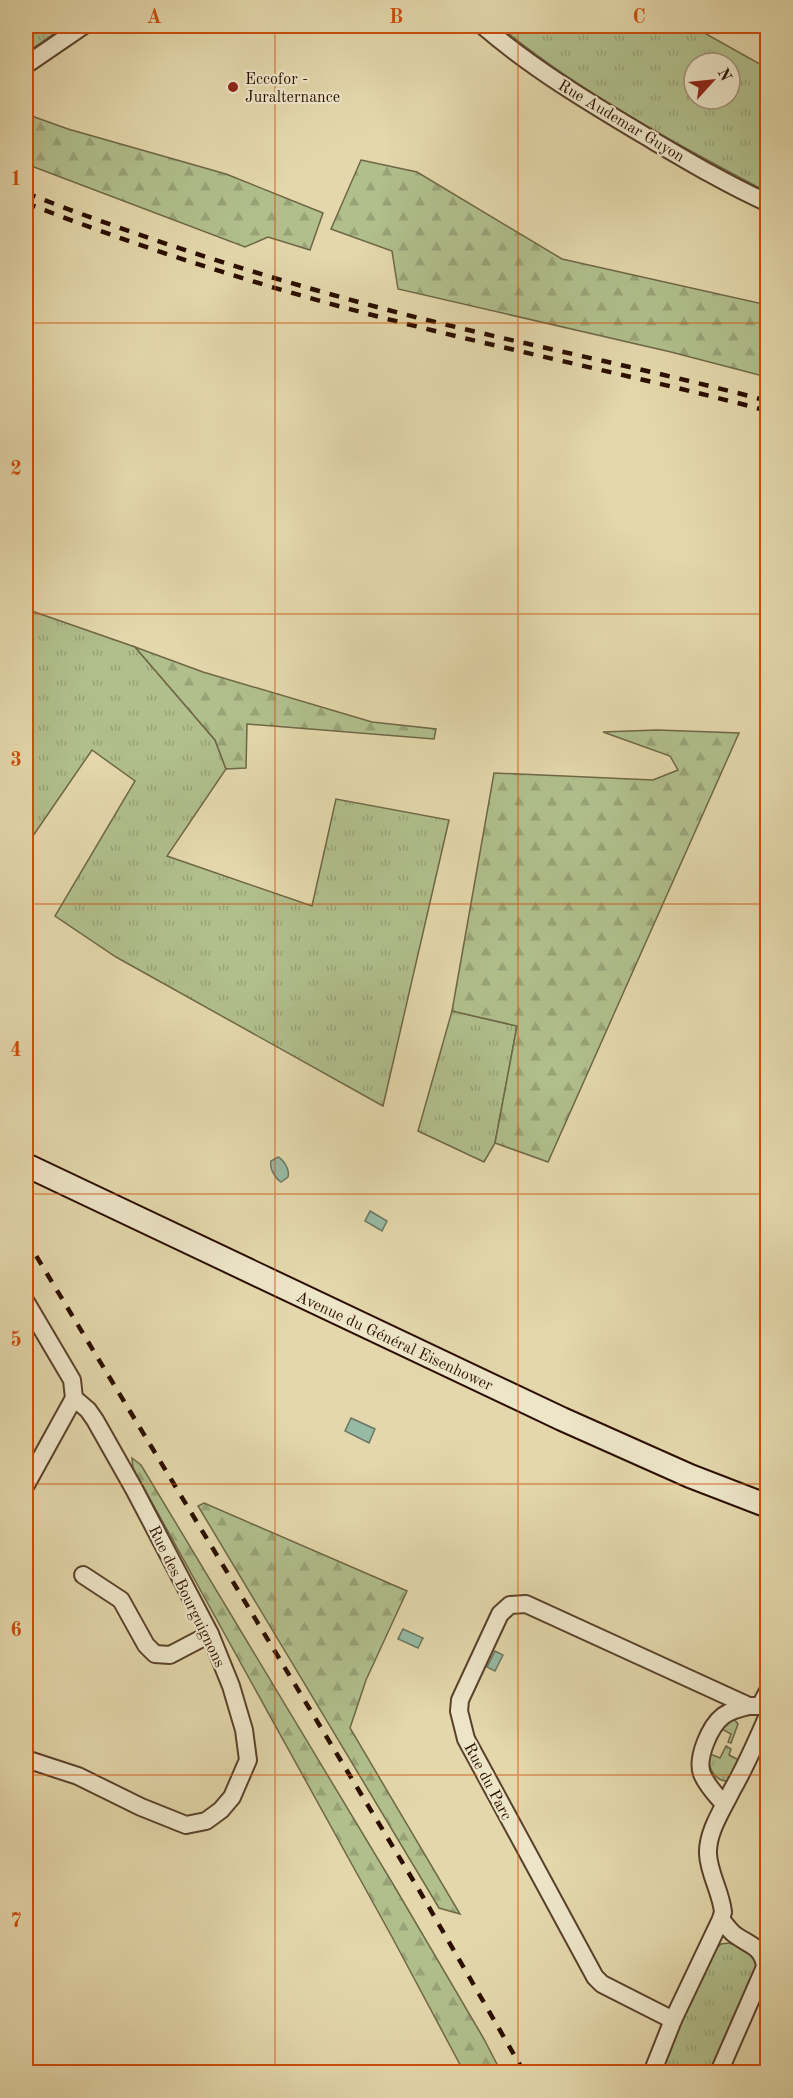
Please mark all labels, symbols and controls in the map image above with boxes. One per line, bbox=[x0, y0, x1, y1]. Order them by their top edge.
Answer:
text: A bbox=[146, 8, 162, 28]
text: B bbox=[389, 8, 403, 28]
text: C bbox=[632, 8, 646, 28]
north arrow bbox=[682, 51, 742, 111]
text: N bbox=[714, 66, 734, 85]
place label: Eccofor - Juralternance bbox=[245, 72, 340, 106]
street label: Rue Audemar Guyon bbox=[555, 78, 687, 166]
marker: Eccofor - Juralternance bbox=[226, 80, 240, 94]
text: 1 bbox=[10, 170, 22, 190]
text: 2 bbox=[10, 460, 22, 480]
text: 3 bbox=[10, 751, 22, 771]
text: 4 bbox=[10, 1041, 22, 1061]
street label: Avenue du Général Eisenhower bbox=[293, 1289, 495, 1395]
text: 5 bbox=[10, 1330, 22, 1351]
street label: Rue des Bourguignons bbox=[145, 1524, 227, 1670]
text: 6 bbox=[10, 1621, 22, 1641]
street label: Rue du Parc bbox=[460, 1741, 514, 1823]
text: 7 bbox=[10, 1912, 22, 1932]

